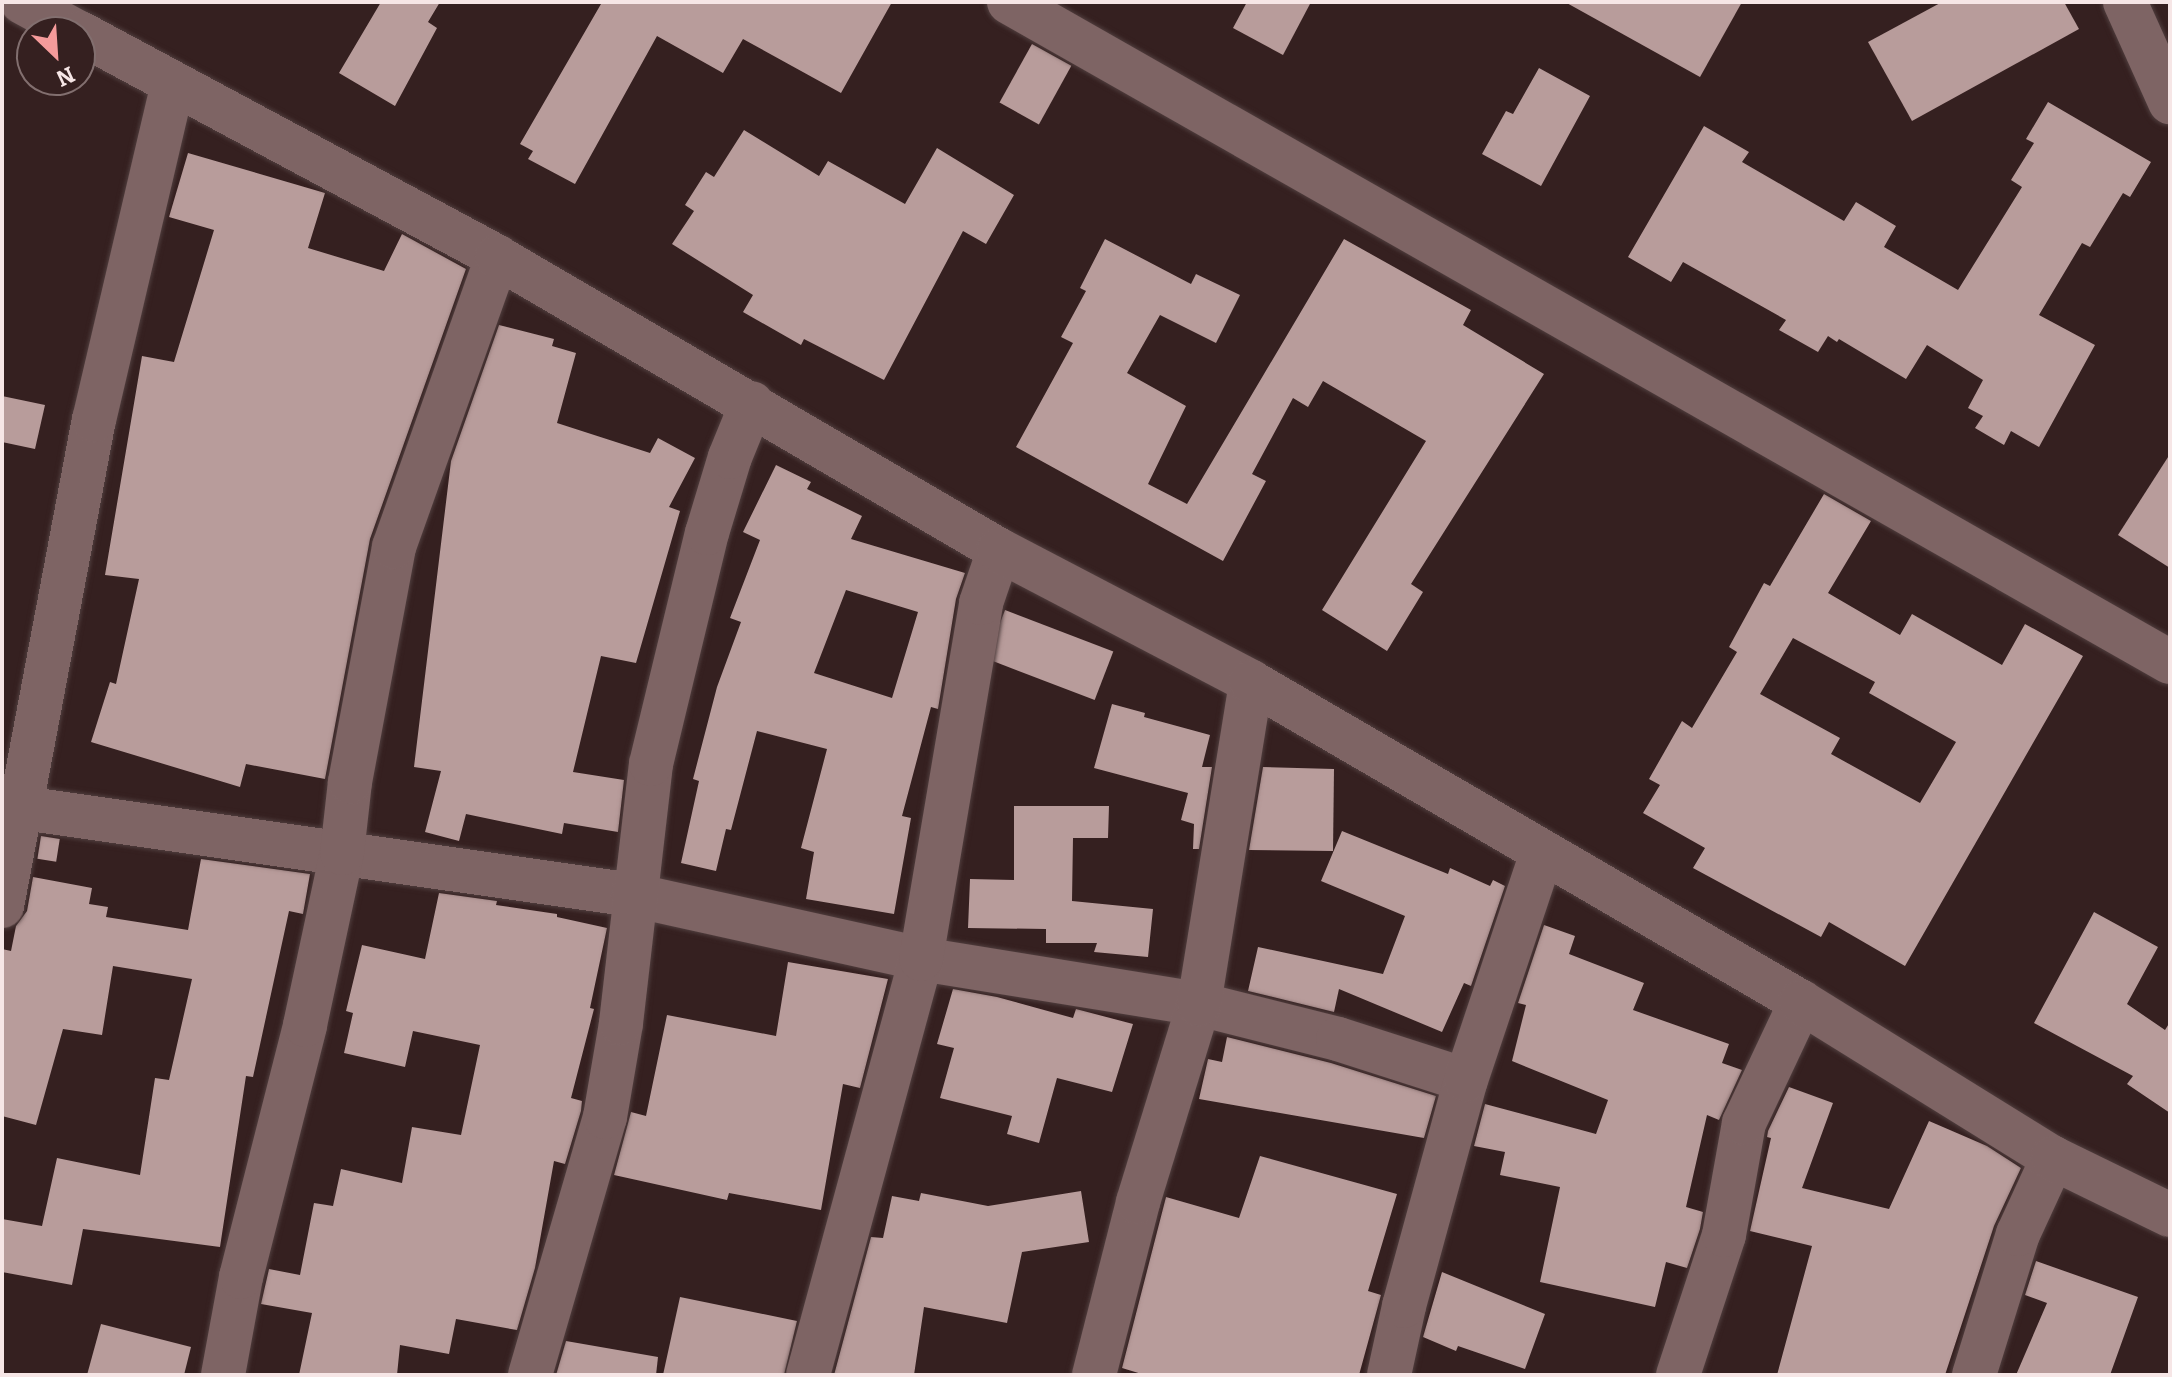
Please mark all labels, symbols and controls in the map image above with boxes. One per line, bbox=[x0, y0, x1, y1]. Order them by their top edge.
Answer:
north arrow bbox=[16, 16, 96, 96]
text: N bbox=[52, 61, 79, 92]

